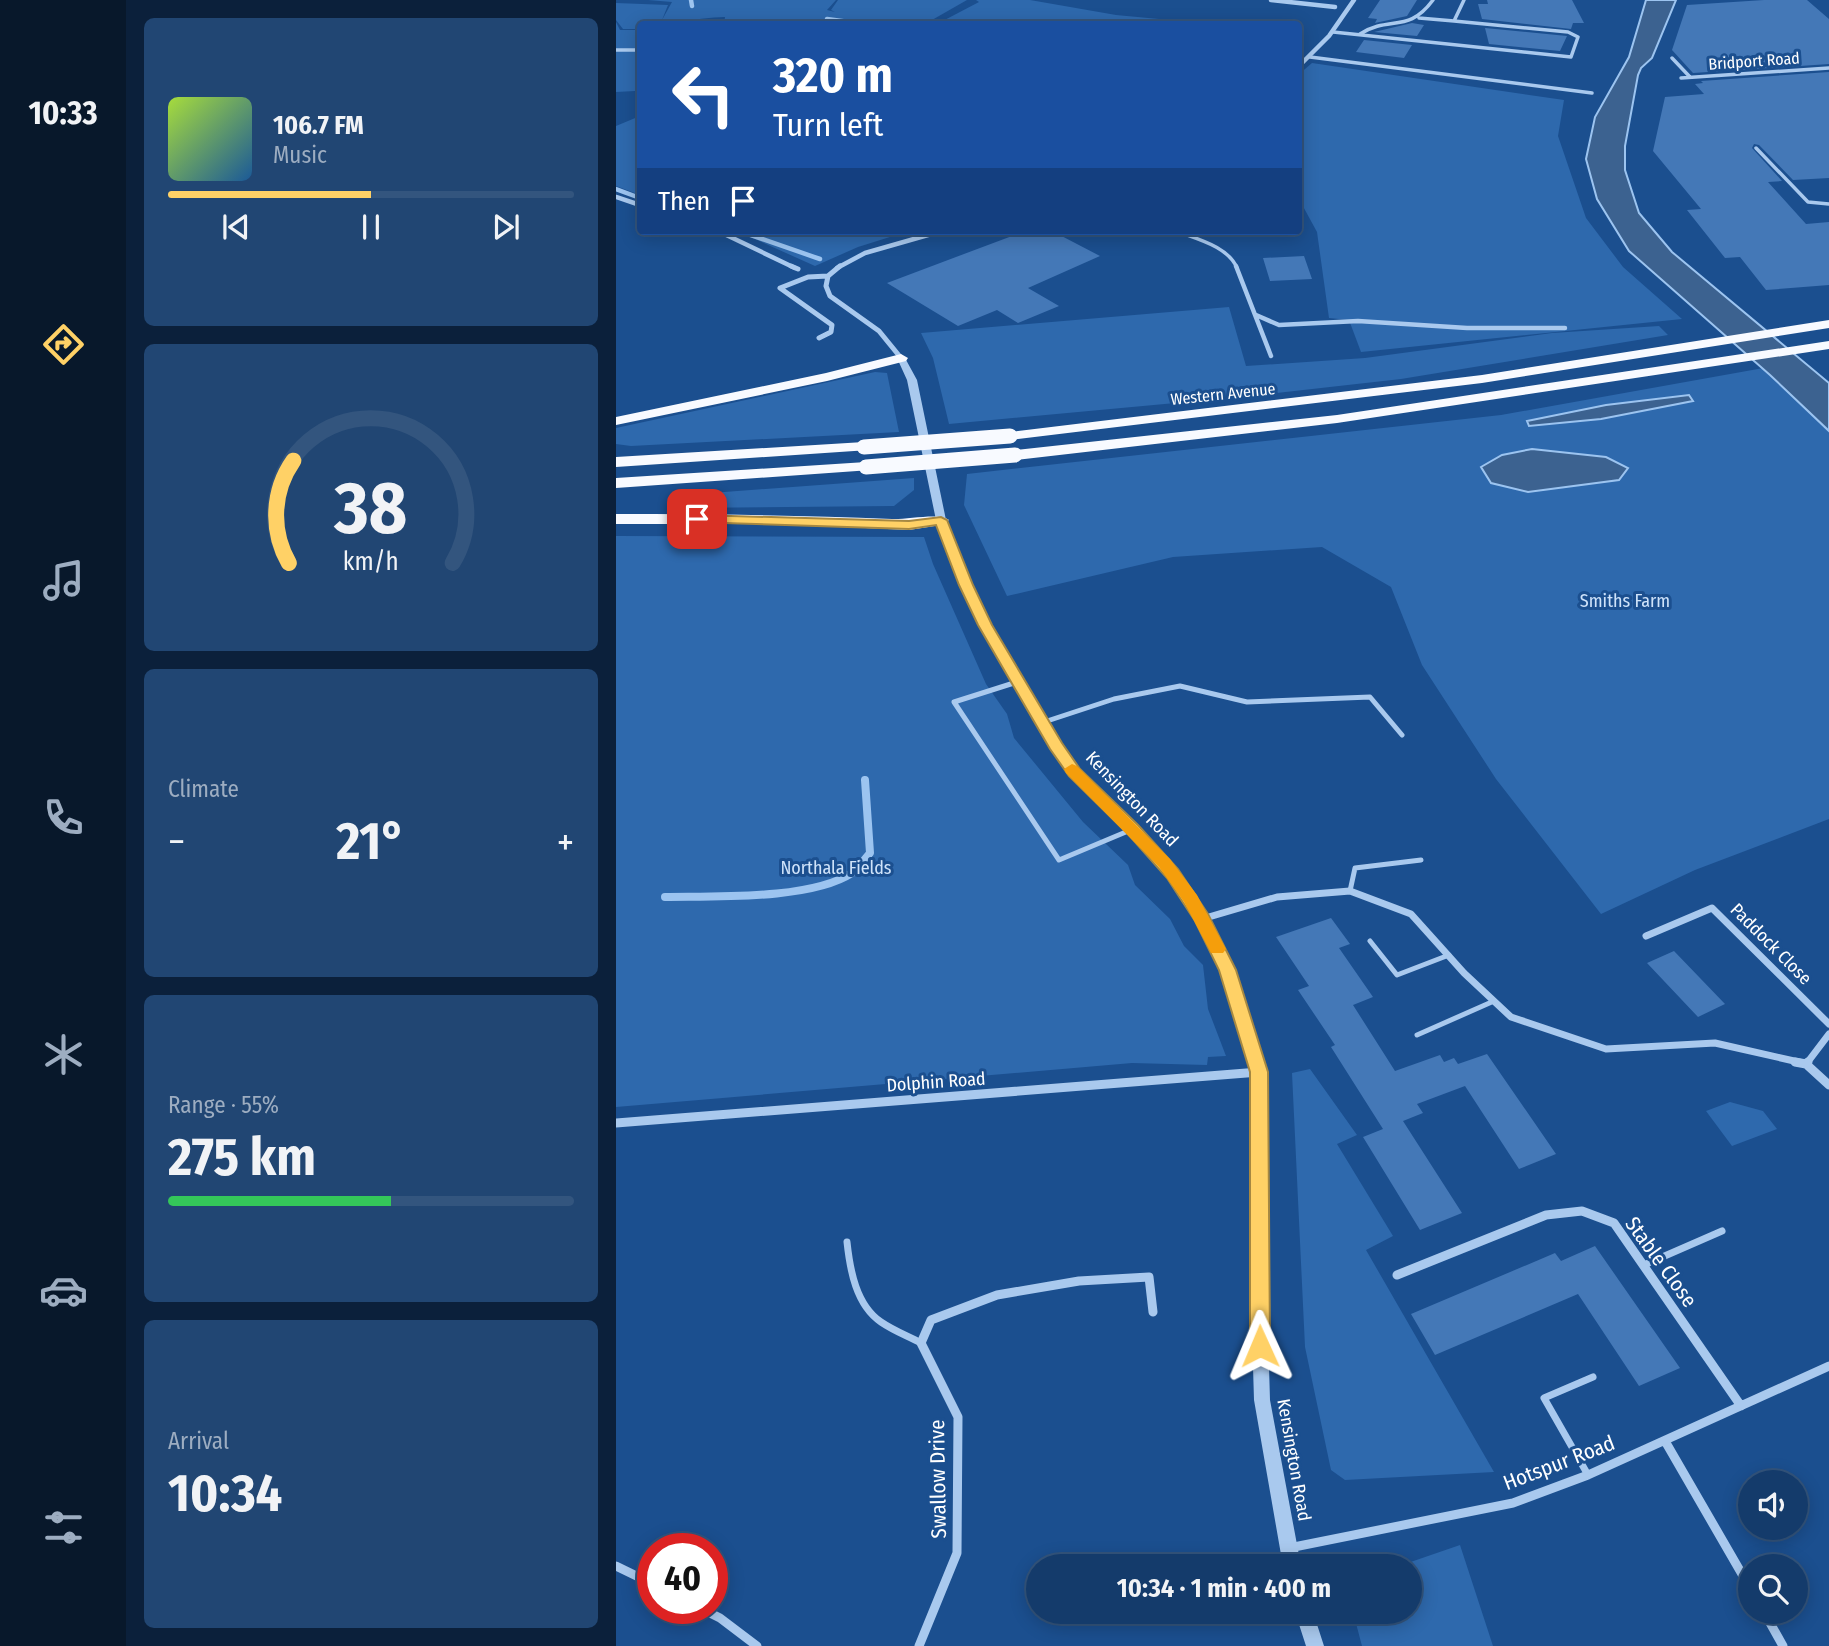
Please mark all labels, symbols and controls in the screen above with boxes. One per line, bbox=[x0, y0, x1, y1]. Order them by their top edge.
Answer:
text: 320 m bbox=[773, 46, 893, 105]
street label: Bridport Road bbox=[1708, 48, 1800, 74]
icon: left bbox=[658, 49, 749, 140]
text: 10:33 bbox=[28, 94, 98, 132]
text: Turn left bbox=[773, 106, 883, 144]
text: 106.7 FM bbox=[273, 110, 364, 141]
text: Music bbox=[273, 141, 327, 169]
icon: arrive bbox=[724, 182, 762, 220]
text: Then bbox=[658, 186, 710, 217]
icon: previous bbox=[217, 208, 255, 246]
icon: pause bbox=[352, 208, 390, 246]
icon: next bbox=[487, 208, 525, 246]
icon: directions bbox=[39, 320, 88, 369]
street label: Western Avenue bbox=[1170, 379, 1276, 409]
text: 38 bbox=[334, 466, 407, 553]
pin bbox=[667, 489, 727, 549]
icon: arrive bbox=[678, 500, 716, 538]
text: km/h bbox=[343, 547, 399, 577]
icon: music bbox=[39, 556, 88, 605]
park label: Smiths Farm bbox=[1580, 590, 1670, 612]
street label: Kensington Road bbox=[1081, 747, 1183, 851]
text: Climate bbox=[168, 775, 239, 803]
icon: phone bbox=[39, 793, 88, 842]
text: 21° bbox=[336, 810, 406, 873]
text: − bbox=[168, 819, 185, 865]
text: + bbox=[557, 819, 574, 865]
park label: Northala Fields bbox=[780, 857, 892, 879]
street label: Paddock Close bbox=[1726, 899, 1816, 989]
icon: climate bbox=[39, 1030, 88, 1079]
street label: Dolphin Road bbox=[886, 1068, 986, 1096]
text: Range · 55% bbox=[168, 1091, 279, 1119]
text: 275 km bbox=[168, 1126, 316, 1189]
street label: Stable Close bbox=[1619, 1212, 1703, 1312]
icon: car bbox=[39, 1266, 88, 1315]
position arrow bbox=[1223, 1309, 1297, 1383]
street label: Kensington Road bbox=[1272, 1397, 1316, 1523]
street label: Swallow Drive bbox=[924, 1419, 952, 1539]
text: Arrival bbox=[168, 1427, 229, 1455]
street label: Hotspur Road bbox=[1499, 1430, 1619, 1496]
text: 10:34 bbox=[168, 1462, 282, 1525]
map controls bbox=[1738, 1470, 1808, 1624]
button: sound bbox=[1738, 1470, 1808, 1540]
icon: filters bbox=[39, 1503, 88, 1552]
speed limit sign: 40 bbox=[637, 1533, 728, 1624]
button: search bbox=[1738, 1554, 1808, 1624]
text: 10:34 · 1 min · 400 m bbox=[1117, 1573, 1331, 1604]

